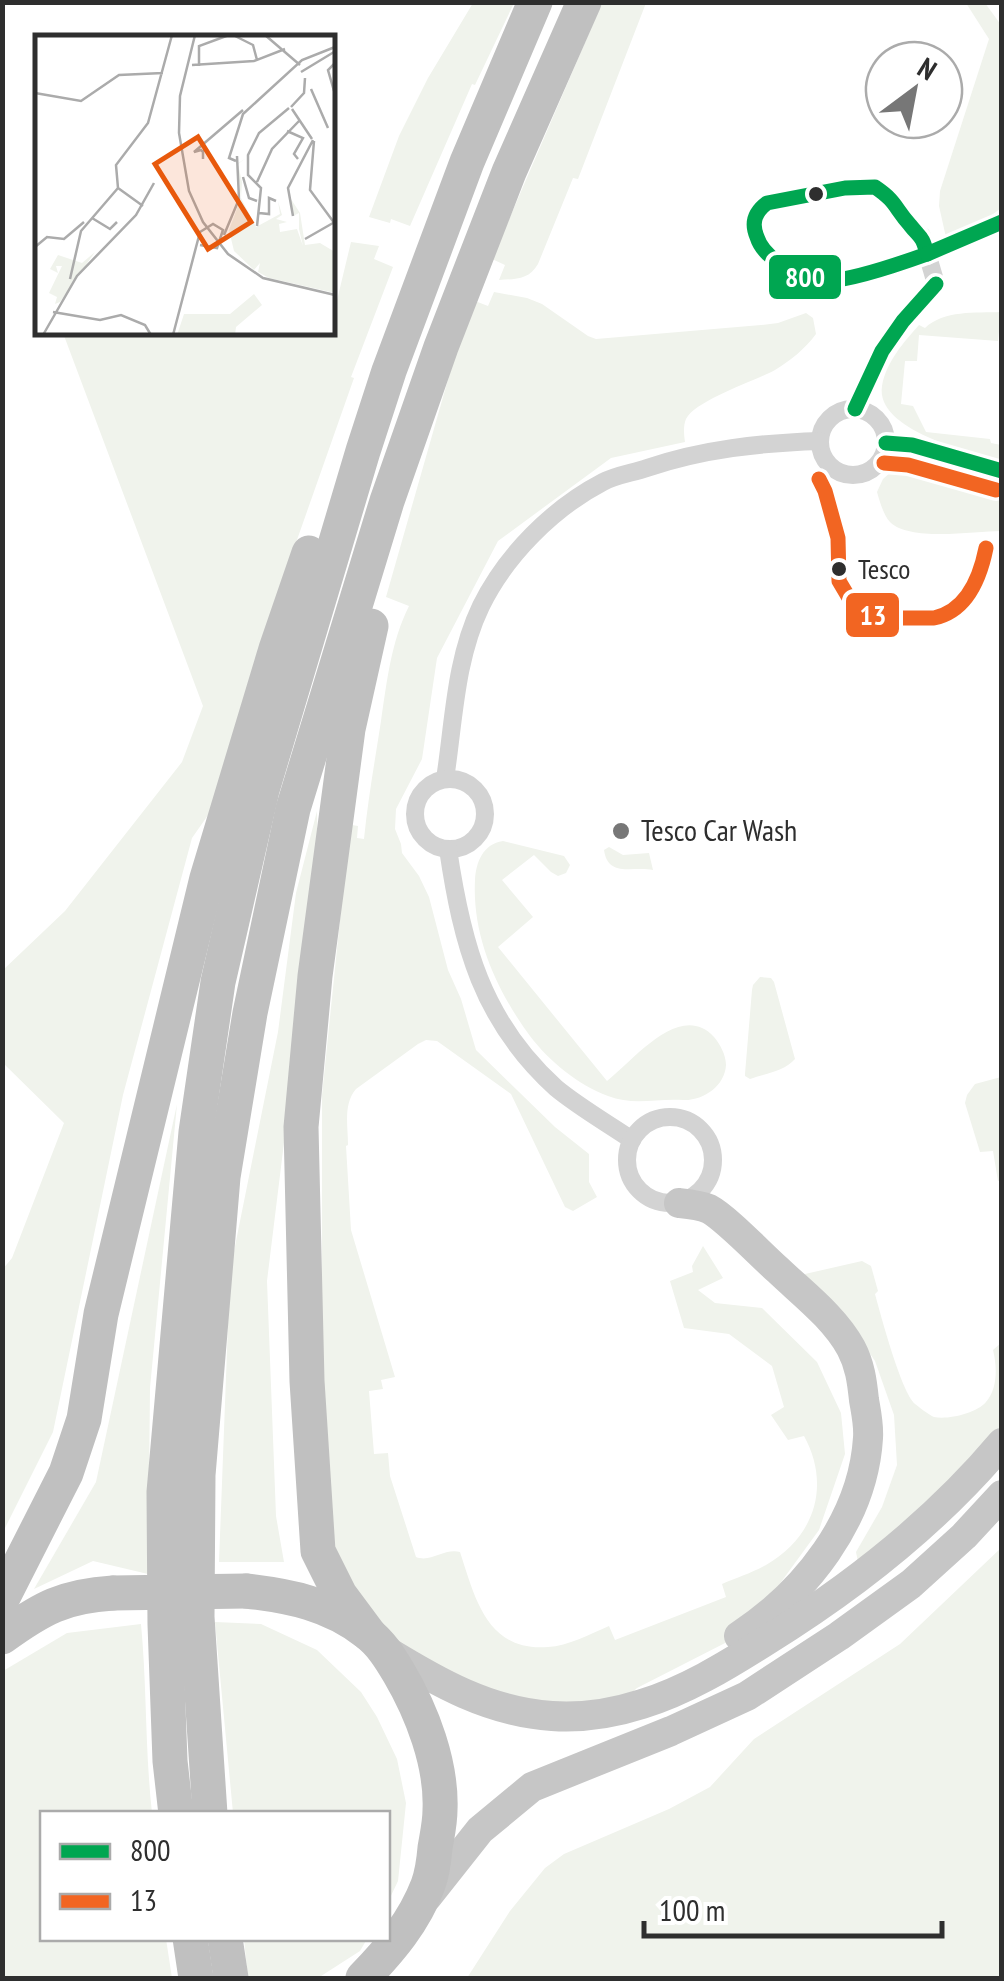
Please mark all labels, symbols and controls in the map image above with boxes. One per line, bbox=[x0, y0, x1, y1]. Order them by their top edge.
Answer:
inset map bbox=[35, 35, 335, 335]
north arrow bbox=[864, 40, 964, 140]
text: N bbox=[911, 49, 944, 88]
unlabelled marker bbox=[806, 184, 826, 204]
line badge: 800 bbox=[767, 253, 843, 301]
text: 800 bbox=[785, 258, 825, 295]
place label: Tesco bbox=[858, 550, 910, 587]
marker: Tesco bbox=[829, 559, 849, 579]
line badge: 13 bbox=[844, 591, 901, 639]
text: 13 bbox=[860, 596, 886, 633]
place label: Tesco Car Wash bbox=[641, 810, 797, 849]
marker: Tesco Car Wash bbox=[610, 820, 632, 842]
legend bbox=[40, 1811, 390, 1941]
text: 800 bbox=[130, 1830, 171, 1869]
scale bar bbox=[644, 1876, 942, 1938]
text: 13 bbox=[130, 1880, 157, 1919]
text: 100 m bbox=[659, 1890, 725, 1929]

